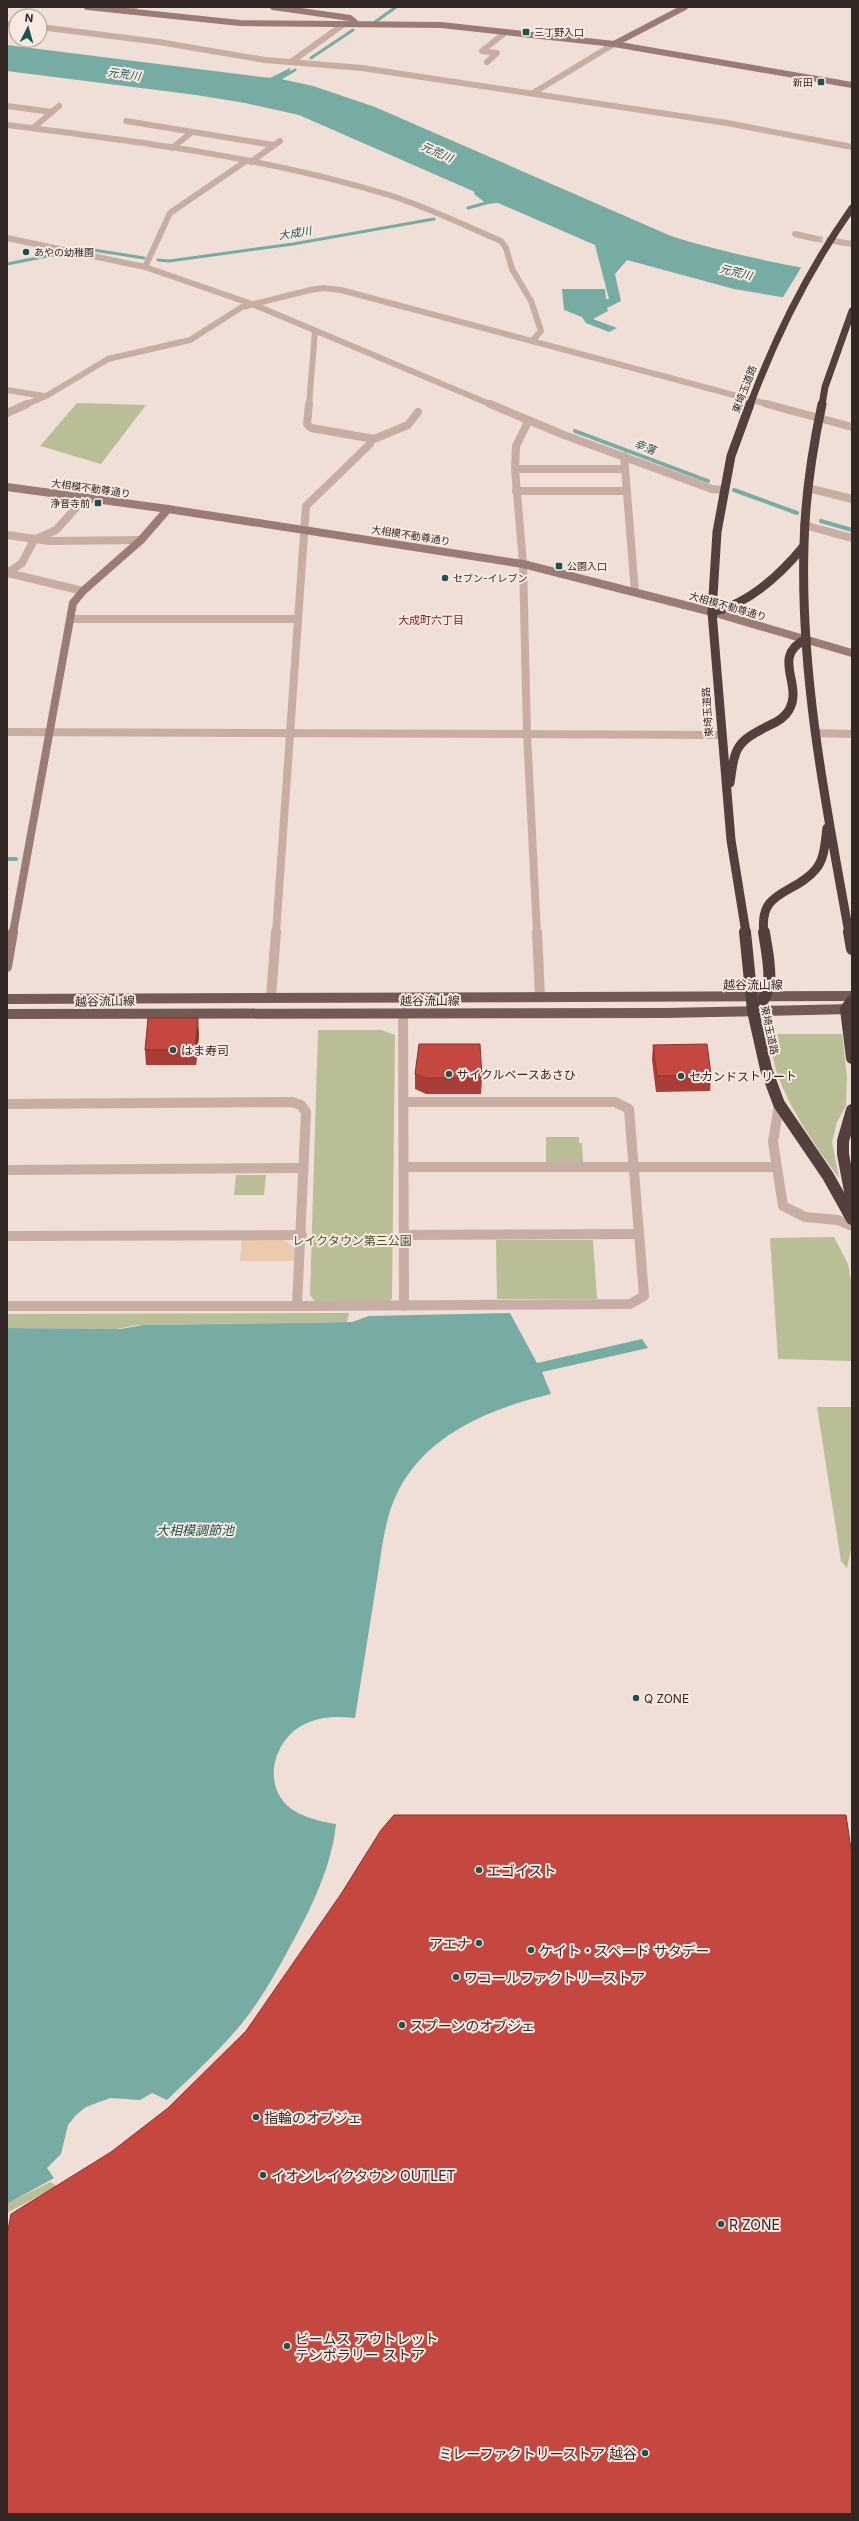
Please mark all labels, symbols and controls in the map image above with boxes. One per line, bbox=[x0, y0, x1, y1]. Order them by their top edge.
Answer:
north arrow bbox=[8, 8, 48, 48]
text: N bbox=[24, 11, 34, 25]
place label: 三丁野入口 bbox=[534, 26, 584, 38]
marker: 三丁野入口 bbox=[521, 27, 531, 37]
water label: 元荒川 bbox=[107, 65, 142, 83]
place label: 新田 bbox=[793, 76, 813, 88]
marker: 新田 bbox=[816, 77, 826, 87]
water label: 元荒川 bbox=[419, 139, 456, 166]
water label: 大成川 bbox=[278, 223, 313, 242]
place label: あやの幼稚園 bbox=[34, 246, 94, 258]
marker: あやの幼稚園 bbox=[21, 247, 31, 257]
water label: 元荒川 bbox=[718, 261, 755, 283]
street label: 東埼玉道路 bbox=[729, 364, 759, 414]
water label: 幸落 bbox=[632, 437, 660, 458]
street label: 大相模不動尊通り bbox=[51, 476, 131, 500]
place label: 浄音寺前 bbox=[50, 497, 90, 509]
marker: 浄音寺前 bbox=[93, 498, 103, 508]
street label: 大相模不動尊通り bbox=[371, 523, 451, 547]
place label: 公園入口 bbox=[567, 560, 607, 572]
marker: 公園入口 bbox=[554, 561, 564, 571]
place label: セブン-イレブン bbox=[453, 572, 528, 584]
marker: セブン-イレブン bbox=[440, 573, 450, 583]
street label: 大相模不動尊通り bbox=[688, 589, 768, 623]
district label: 大成町六丁目 bbox=[398, 613, 464, 627]
street label: 東埼玉道路 bbox=[699, 687, 715, 737]
street label: 越谷流山線 bbox=[723, 977, 783, 992]
street label: 越谷流山線 bbox=[75, 993, 135, 1009]
street label: 越谷流山線 bbox=[400, 993, 460, 1008]
street label: 東埼玉道路 bbox=[759, 1004, 781, 1056]
place label: はま寿司 bbox=[181, 1043, 229, 1058]
marker: はま寿司 bbox=[168, 1045, 178, 1055]
place label: サイクルベースあさひ bbox=[457, 1067, 576, 1082]
marker: サイクルベースあさひ bbox=[444, 1069, 454, 1079]
place label: セカンドストリート bbox=[689, 1069, 797, 1084]
marker: セカンドストリート bbox=[676, 1071, 686, 1081]
park label: レイクタウン第三公園 bbox=[292, 1233, 412, 1248]
water label: 大相模調節池 bbox=[156, 1522, 236, 1538]
place label: Q ZONE bbox=[644, 1691, 689, 1706]
marker: Q ZONE bbox=[631, 1693, 641, 1703]
place label: エゴイスト bbox=[487, 1862, 557, 1879]
marker: エゴイスト bbox=[474, 1865, 484, 1875]
place label: アエナ bbox=[429, 1935, 471, 1952]
marker: アエナ bbox=[474, 1938, 484, 1948]
place label: ケイト・スペード サタデー bbox=[539, 1942, 710, 1959]
marker: ケイト・スペード サタデー bbox=[526, 1945, 536, 1955]
place label: ワコールファクトリーストア bbox=[464, 1969, 645, 1986]
marker: ワコールファクトリーストア bbox=[451, 1972, 461, 1982]
place label: スプーンのオブジェ bbox=[410, 2017, 535, 2034]
marker: スプーンのオブジェ bbox=[397, 2020, 407, 2030]
place label: 指輪のオブジェ bbox=[264, 2109, 362, 2126]
marker: 指輪のオブジェ bbox=[251, 2112, 261, 2122]
place label: イオンレイクタウン OUTLET bbox=[271, 2167, 456, 2184]
marker: イオンレイクタウン OUTLET bbox=[258, 2170, 268, 2180]
place label: R ZONE bbox=[729, 2216, 780, 2233]
marker: R ZONE bbox=[716, 2219, 726, 2229]
place label: ビームス アウトレット テンポラリー ストア bbox=[295, 2330, 439, 2363]
marker: ビームス アウトレット テンポラリー ストア bbox=[282, 2341, 292, 2351]
place label: ミレーファクトリーストア 越谷 bbox=[439, 2445, 637, 2462]
marker: ミレーファクトリーストア 越谷 bbox=[640, 2448, 650, 2458]

